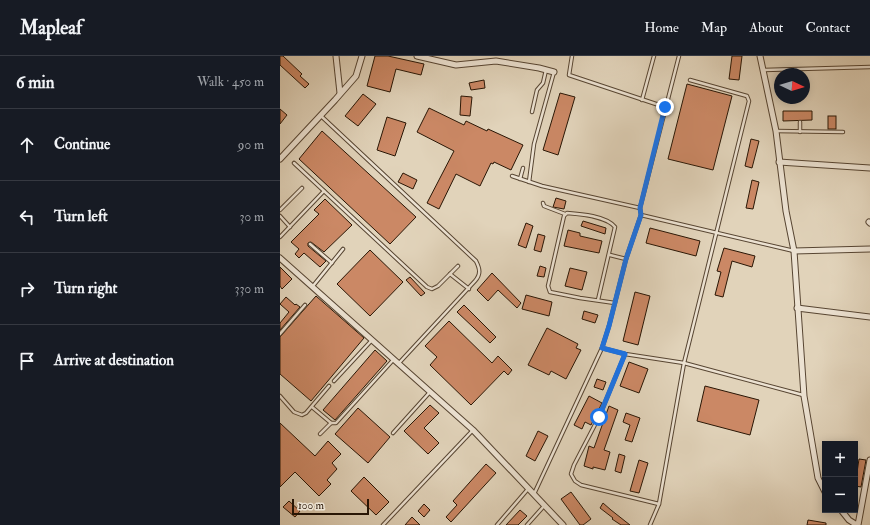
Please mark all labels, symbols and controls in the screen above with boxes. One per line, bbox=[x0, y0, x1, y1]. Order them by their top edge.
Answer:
text: Mapleaf bbox=[20, 16, 82, 40]
text: Home bbox=[644, 19, 679, 36]
text: Map bbox=[701, 19, 727, 36]
text: About bbox=[749, 19, 783, 36]
text: Contact bbox=[805, 19, 850, 36]
north arrow bbox=[774, 68, 810, 104]
text: 6 min bbox=[16, 72, 55, 93]
text: Walk · 450 m bbox=[197, 74, 264, 90]
route end bbox=[656, 98, 674, 116]
icon: ahead bbox=[16, 134, 38, 156]
text: Continue bbox=[54, 135, 110, 154]
text: 90 m bbox=[238, 137, 264, 153]
icon: left bbox=[16, 206, 38, 228]
text: Turn left bbox=[54, 207, 108, 226]
text: 30 m bbox=[240, 209, 264, 225]
icon: right bbox=[16, 278, 38, 300]
text: Turn right bbox=[54, 279, 117, 298]
text: 330 m bbox=[235, 281, 264, 297]
icon: arrive bbox=[16, 350, 38, 372]
text: Arrive at destination bbox=[54, 351, 174, 370]
route start bbox=[590, 408, 608, 426]
map controls bbox=[822, 441, 858, 513]
button: + bbox=[822, 441, 858, 477]
button: − bbox=[822, 477, 858, 513]
scale bar bbox=[292, 497, 369, 516]
text: 100 m bbox=[298, 499, 324, 512]

